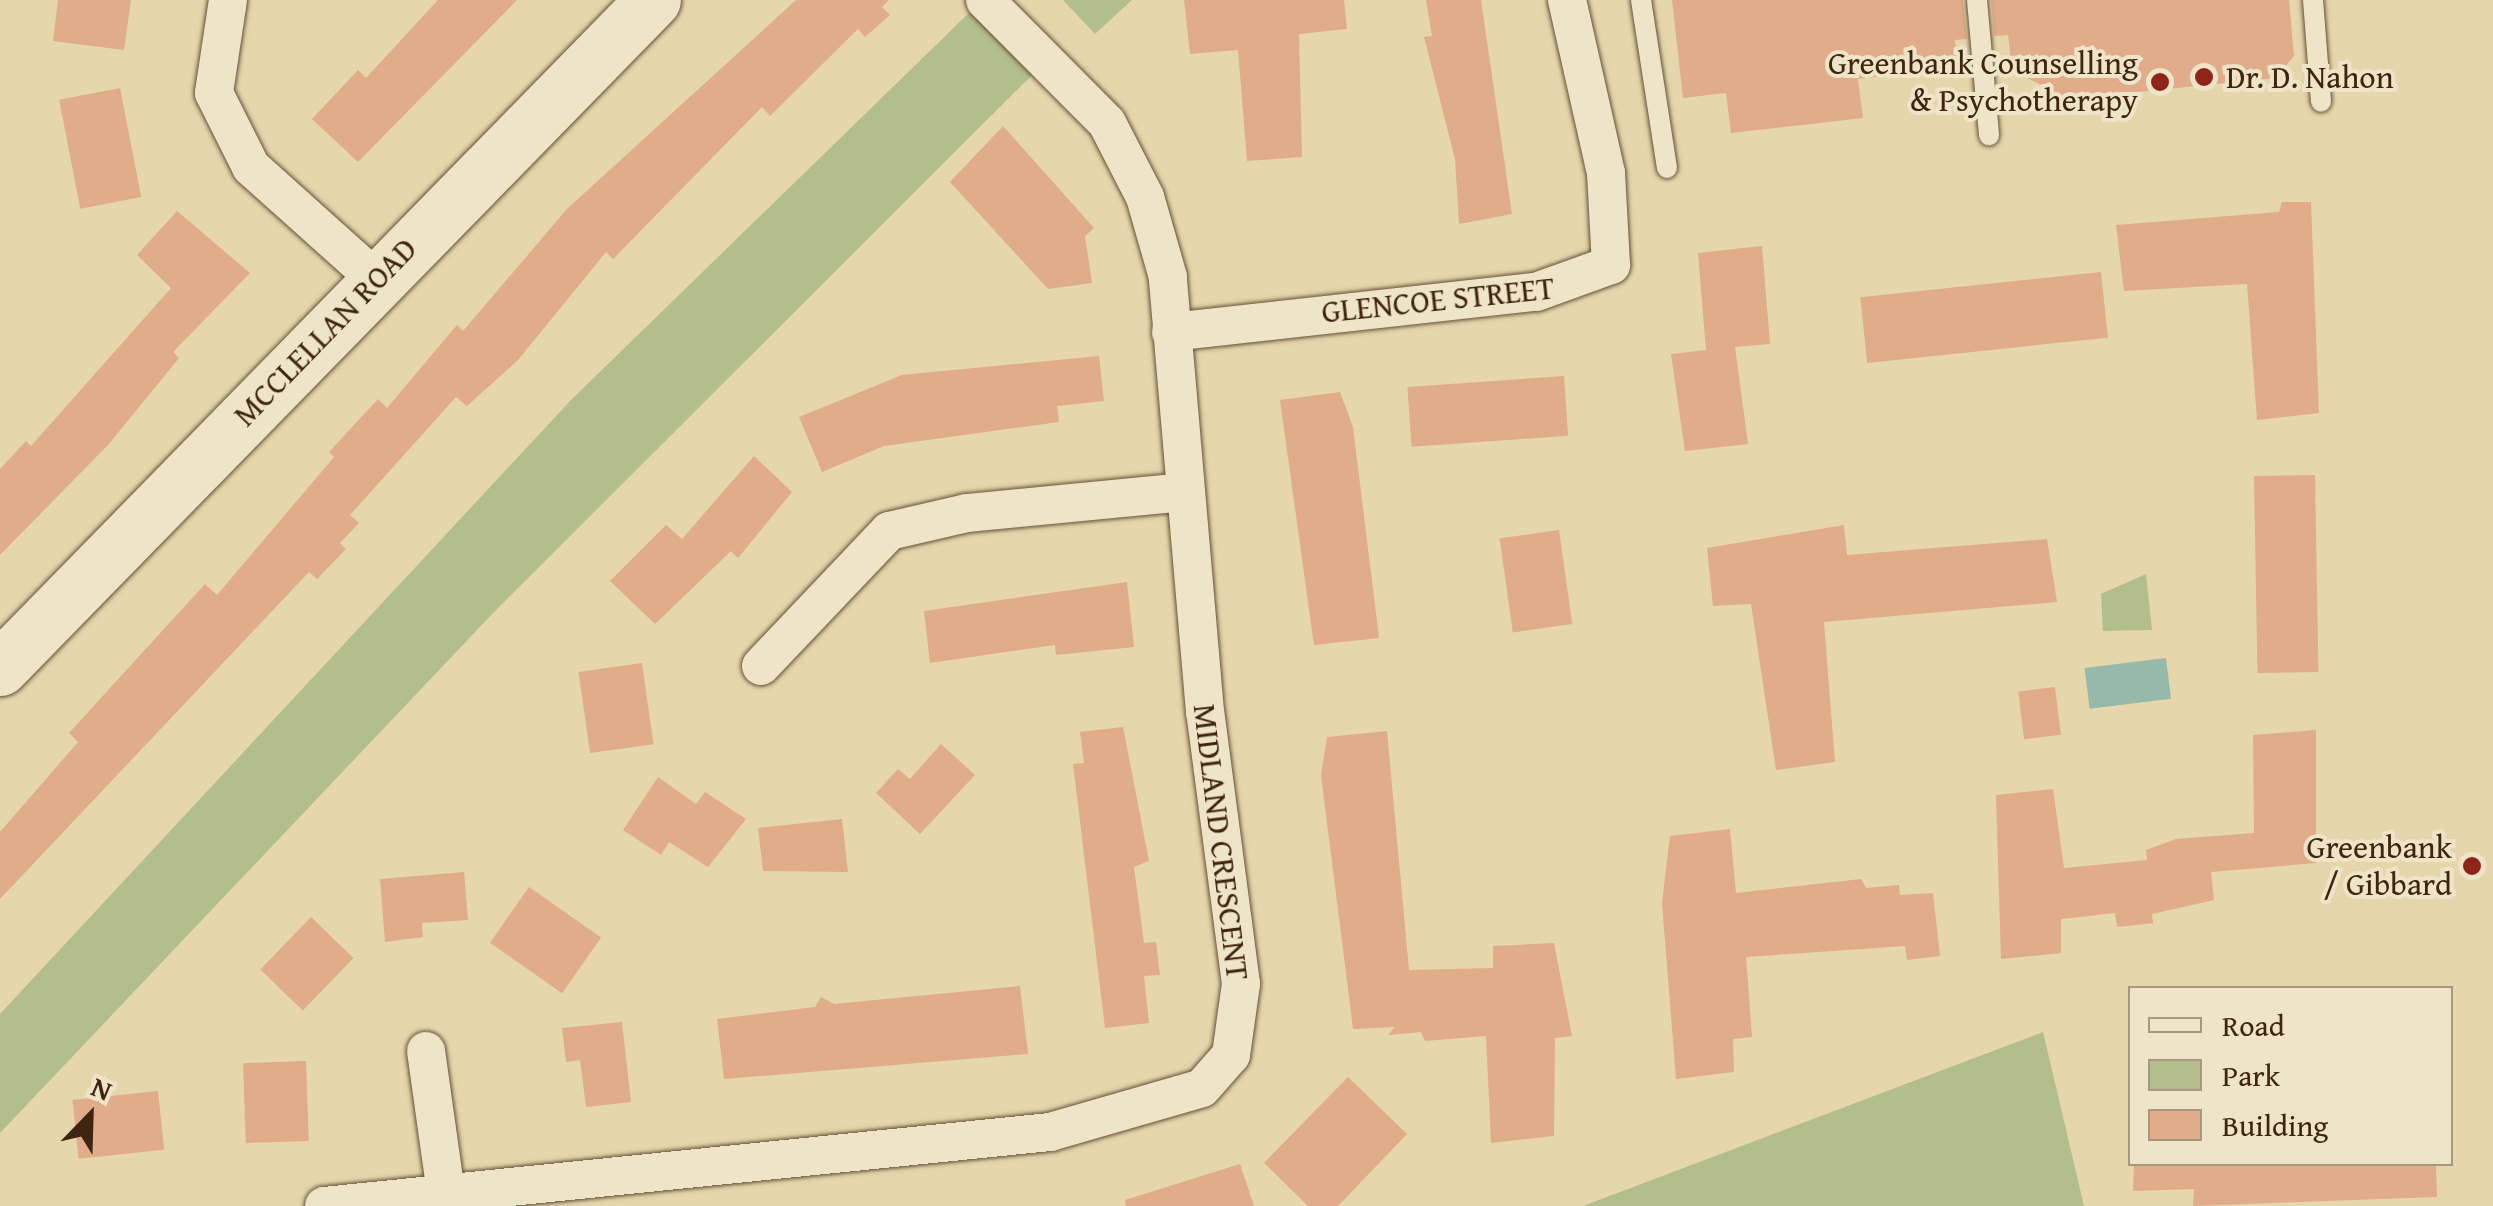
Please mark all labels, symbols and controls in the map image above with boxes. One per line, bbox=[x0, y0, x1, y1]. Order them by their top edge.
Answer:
place label: Greenbank Counselling & Psychotherapy bbox=[1828, 45, 2138, 120]
place label: Dr. D. Nahon bbox=[2226, 58, 2394, 96]
marker: Dr. D. Nahon bbox=[2191, 64, 2217, 90]
marker: Greenbank Counselling & Psychotherapy bbox=[2147, 69, 2173, 95]
street label: MCCLELLAN ROAD bbox=[225, 230, 425, 434]
street label: GLENCOE STREET bbox=[1320, 269, 1556, 331]
street label: MIDLAND CRESCENT bbox=[1185, 702, 1257, 982]
place label: Greenbank / Gibbard bbox=[2307, 829, 2452, 904]
marker: Greenbank / Gibbard bbox=[2461, 855, 2483, 877]
legend bbox=[2128, 986, 2453, 1166]
text: Road bbox=[2222, 1003, 2285, 1047]
text: Park bbox=[2222, 1053, 2280, 1097]
text: N bbox=[85, 1065, 119, 1110]
north arrow bbox=[40, 1066, 140, 1166]
text: Building bbox=[2222, 1103, 2328, 1147]

